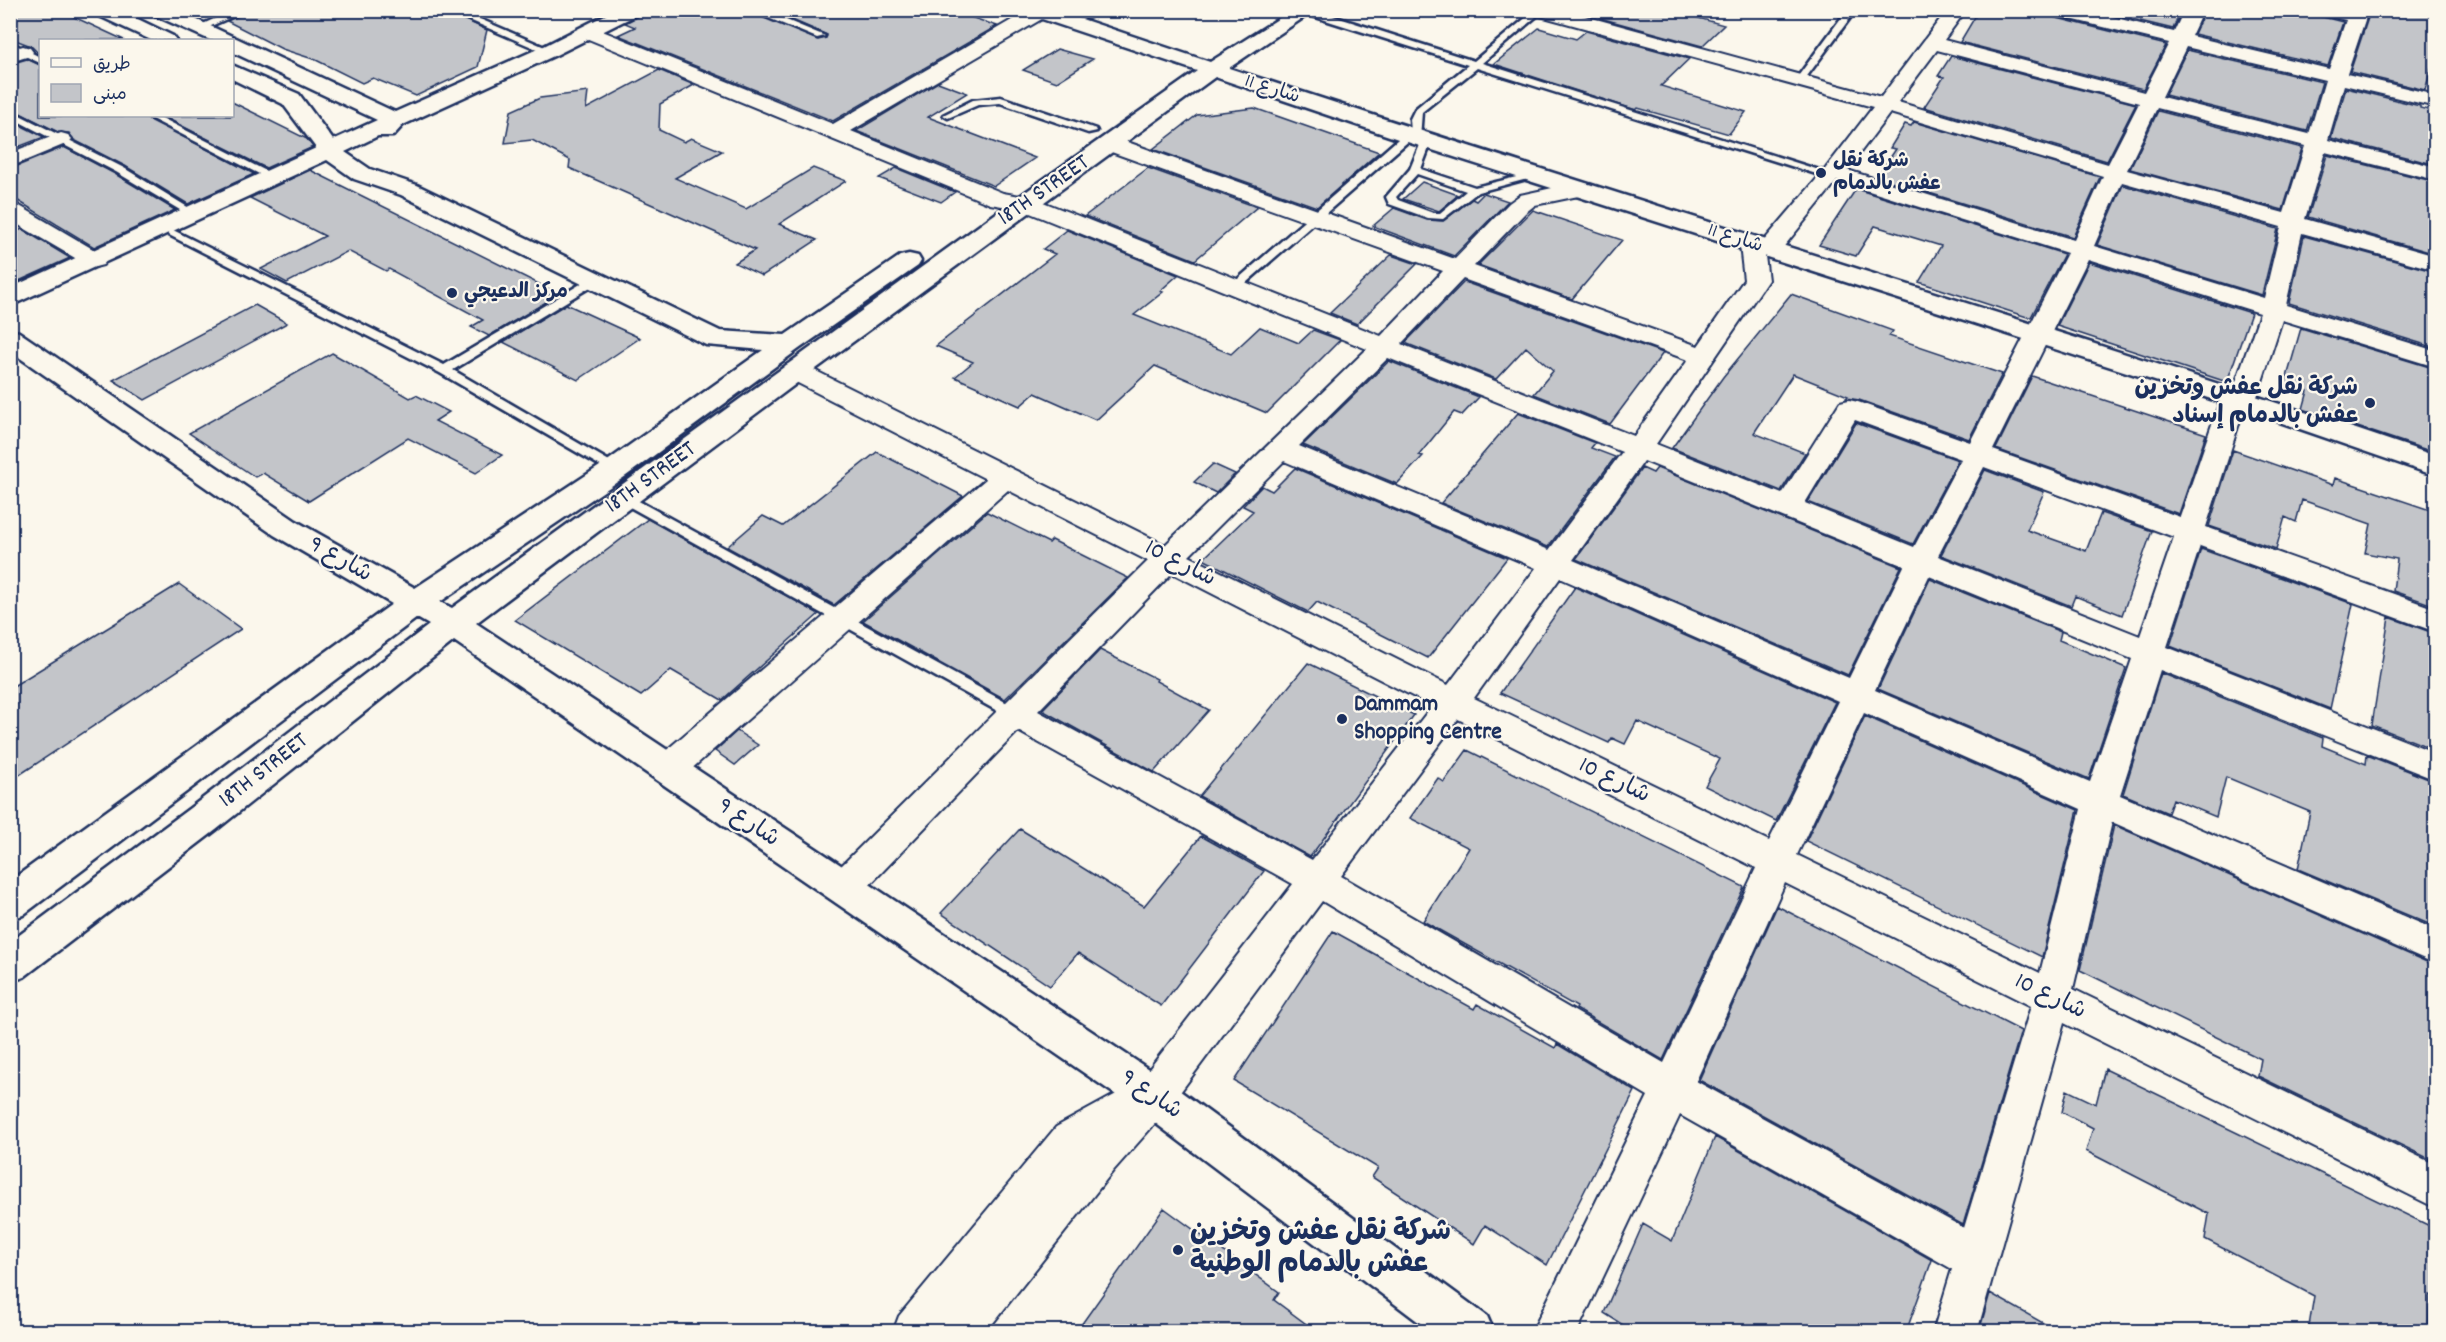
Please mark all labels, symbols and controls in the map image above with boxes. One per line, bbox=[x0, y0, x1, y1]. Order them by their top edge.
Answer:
legend bbox=[39, 39, 234, 117]
text: طريق bbox=[93, 53, 131, 78]
street label: شارع 11 bbox=[1241, 68, 1303, 112]
text: مبنى bbox=[93, 83, 127, 108]
street label: 18TH STREET bbox=[991, 147, 1097, 235]
place label: شركة نقل عفش بالدمام bbox=[1833, 148, 1941, 199]
marker: شركة نقل عفش بالدمام bbox=[1814, 166, 1828, 180]
street label: شارع 11 bbox=[1704, 217, 1766, 261]
place label: مركز الدعيجي bbox=[464, 279, 568, 308]
marker: مركز الدعيجي bbox=[445, 286, 459, 300]
place label: شركة نقل عفش وتخزين عفش بالدمام إسناد bbox=[2134, 372, 2358, 434]
marker: شركة نقل عفش وتخزين عفش بالدمام إسناد bbox=[2363, 396, 2377, 410]
street label: 18TH STREET bbox=[598, 433, 704, 523]
street label: شارع 9 bbox=[302, 528, 378, 592]
street label: شارع 10 bbox=[1139, 532, 1221, 596]
place label: Dammam Shopping Centre bbox=[1354, 688, 1502, 750]
marker: Dammam Shopping Centre bbox=[1335, 712, 1349, 726]
street label: 18TH STREET bbox=[212, 725, 316, 817]
street label: شارع 10 bbox=[1572, 749, 1656, 813]
street label: شارع 9 bbox=[710, 790, 786, 856]
street label: شارع 10 bbox=[2008, 965, 2092, 1029]
street label: شارع 9 bbox=[1113, 1061, 1189, 1129]
place label: شركة نقل عفش وتخزين عفش بالدمام الوطنية bbox=[1190, 1214, 1451, 1286]
marker: شركة نقل عفش وتخزين عفش بالدمام الوطنية bbox=[1171, 1243, 1185, 1257]

